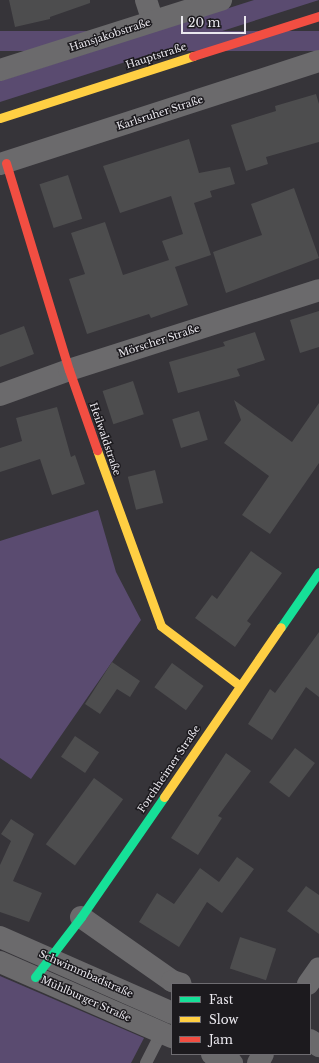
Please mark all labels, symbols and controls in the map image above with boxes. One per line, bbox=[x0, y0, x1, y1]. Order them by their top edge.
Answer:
scale bar bbox=[183, 8, 248, 34]
text: 20 m bbox=[188, 15, 220, 30]
street label: Hansjakobstraße bbox=[68, 16, 152, 54]
street label: Hauptstraße bbox=[124, 41, 188, 71]
street label: Karlsruher Straße bbox=[115, 93, 205, 133]
street label: Mörscher Straße bbox=[117, 322, 201, 360]
street label: Heilwaldstraße bbox=[87, 401, 123, 477]
street label: Forchheimer Straße bbox=[135, 723, 203, 815]
street label: Schwimmbadstraße bbox=[37, 948, 135, 1000]
street label: Mühlburger Straße bbox=[39, 974, 133, 1024]
legend bbox=[171, 983, 311, 1055]
text: Fast bbox=[209, 992, 233, 1007]
text: Slow bbox=[209, 1012, 238, 1027]
text: Jam bbox=[209, 1032, 233, 1047]

